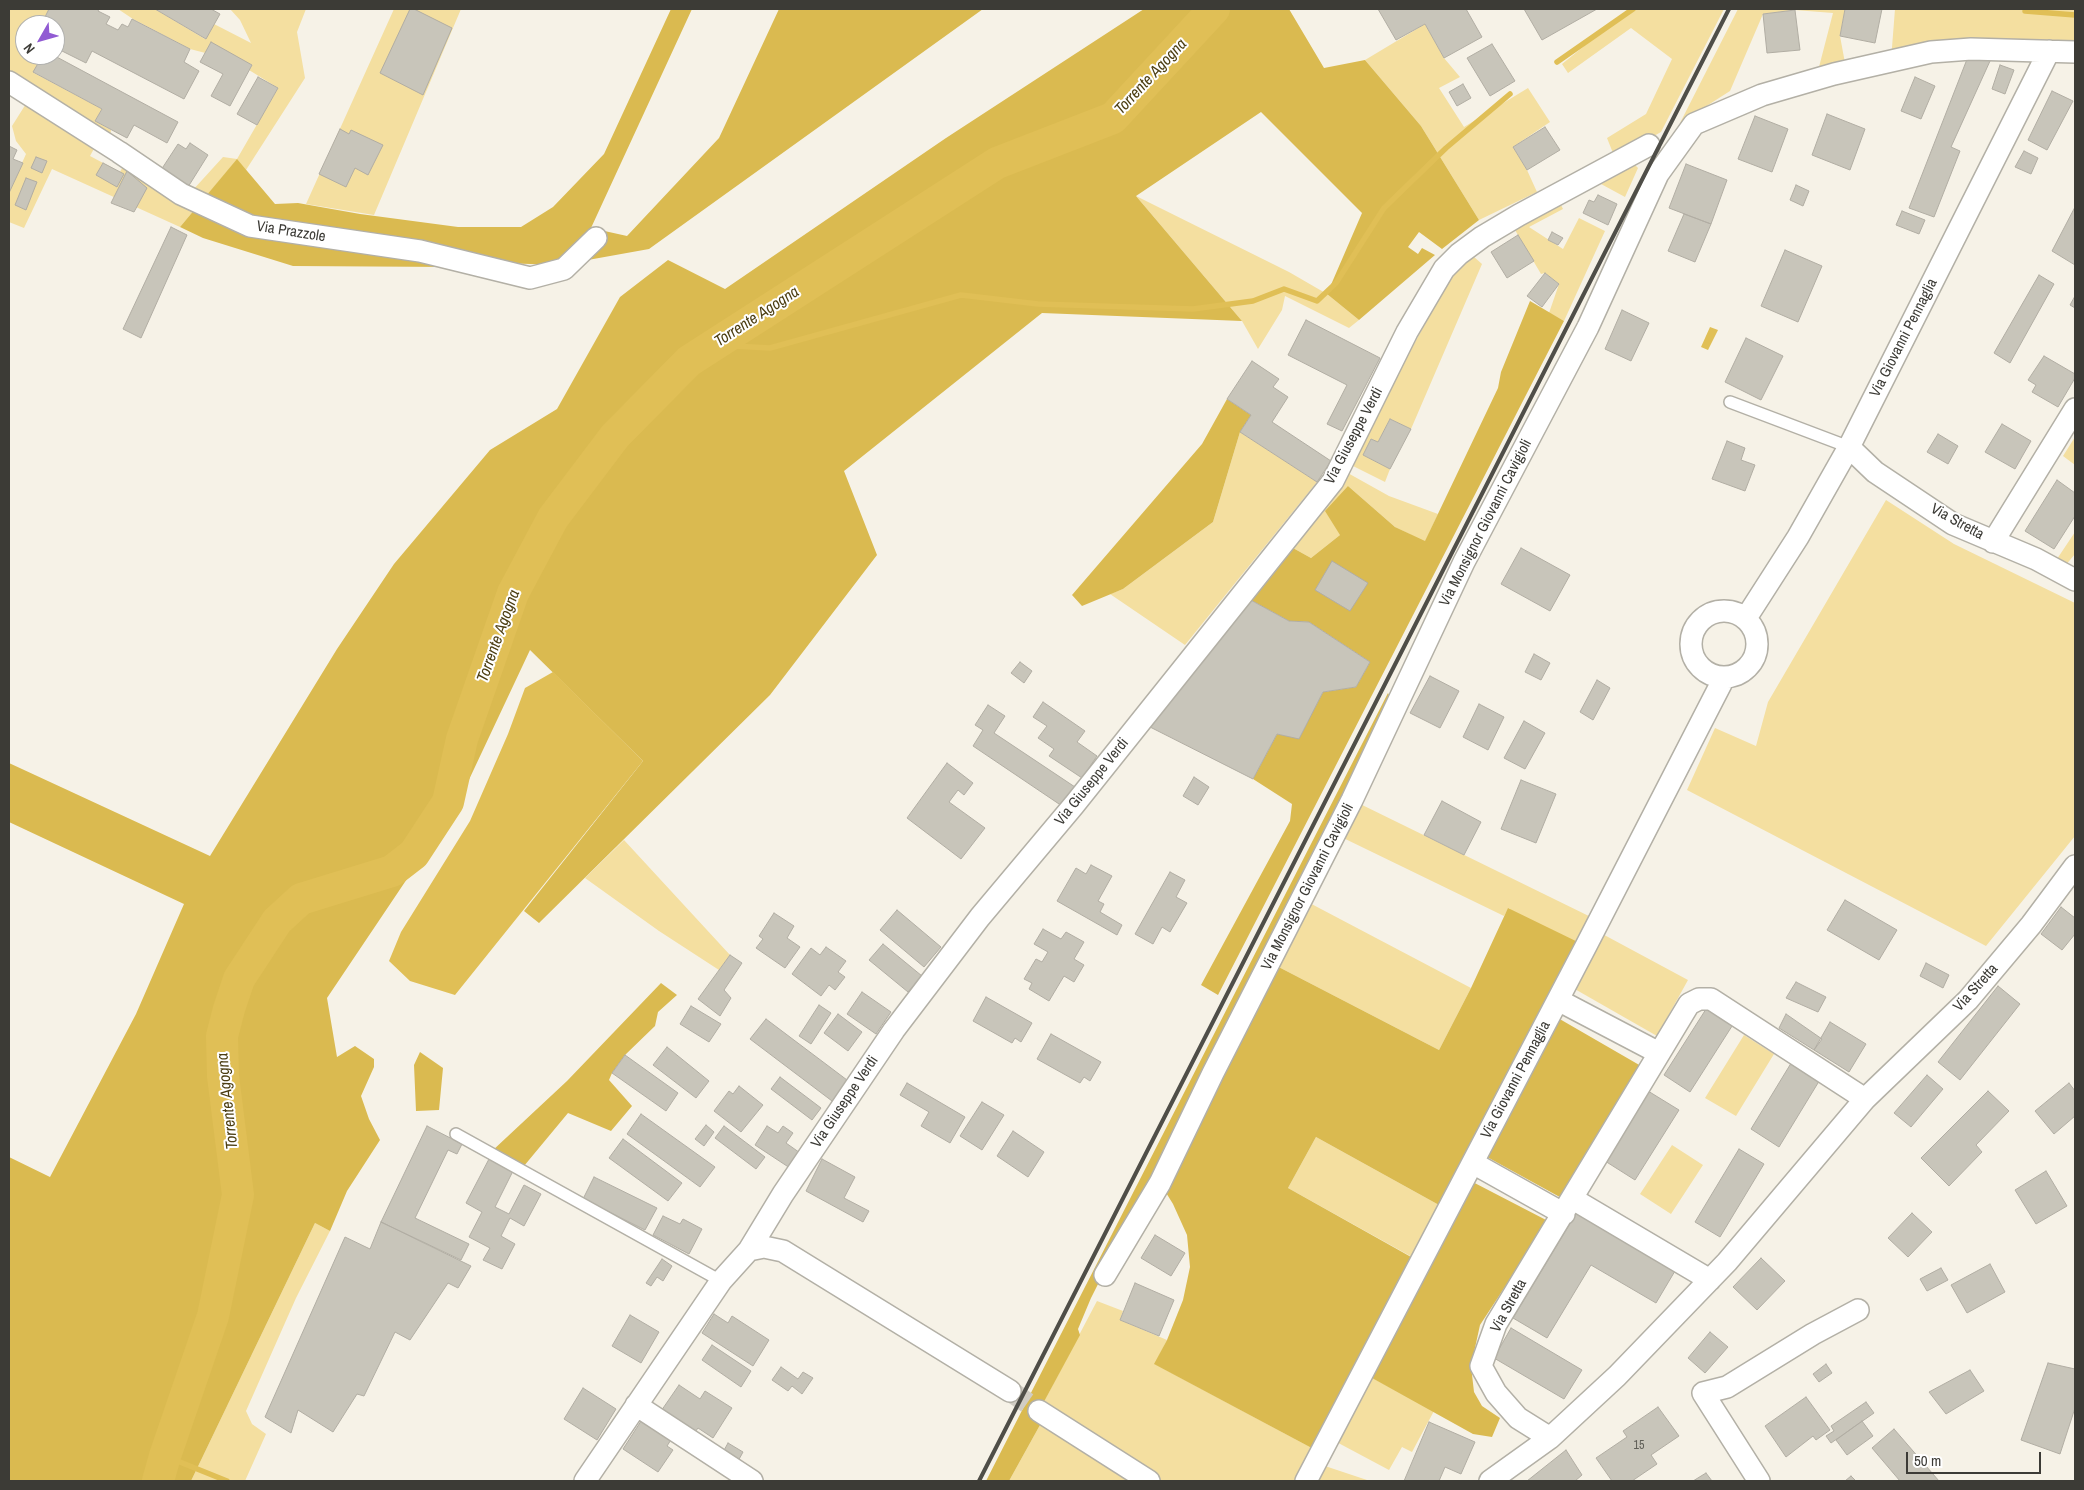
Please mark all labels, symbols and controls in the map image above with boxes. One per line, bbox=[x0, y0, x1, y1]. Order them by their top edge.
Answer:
north arrow bbox=[15, 15, 65, 65]
water label: Torrente Agogna bbox=[1111, 35, 1191, 119]
text: N bbox=[19, 40, 39, 57]
street label: Via Prazzole bbox=[255, 218, 327, 246]
street label: Via Giovanni Pennaglia bbox=[1866, 276, 1942, 400]
water label: Torrente Agogna bbox=[711, 283, 803, 351]
street label: Via Giuseppe Verdi bbox=[1321, 384, 1387, 488]
street label: Via Monsignor Giovanni Cavigioli bbox=[1436, 436, 1536, 610]
street label: Via Stretta bbox=[1927, 500, 1987, 544]
water label: Torrente Agogna bbox=[473, 587, 525, 685]
street label: Via Giuseppe Verdi bbox=[1051, 735, 1133, 829]
street label: Via Monsignor Giovanni Cavigioli bbox=[1258, 800, 1358, 974]
street label: Via Stretta bbox=[1950, 960, 2002, 1016]
street label: Via Giovanni Pennaglia bbox=[1477, 1018, 1555, 1142]
water label: Torrente Agogna bbox=[213, 1052, 243, 1150]
street label: Via Giuseppe Verdi bbox=[808, 1053, 882, 1151]
street label: Via Stretta bbox=[1487, 1276, 1531, 1336]
house number: 15 bbox=[1634, 1439, 1644, 1453]
scale bar bbox=[1909, 1442, 2044, 1474]
text: 50 m bbox=[1914, 1450, 1941, 1471]

